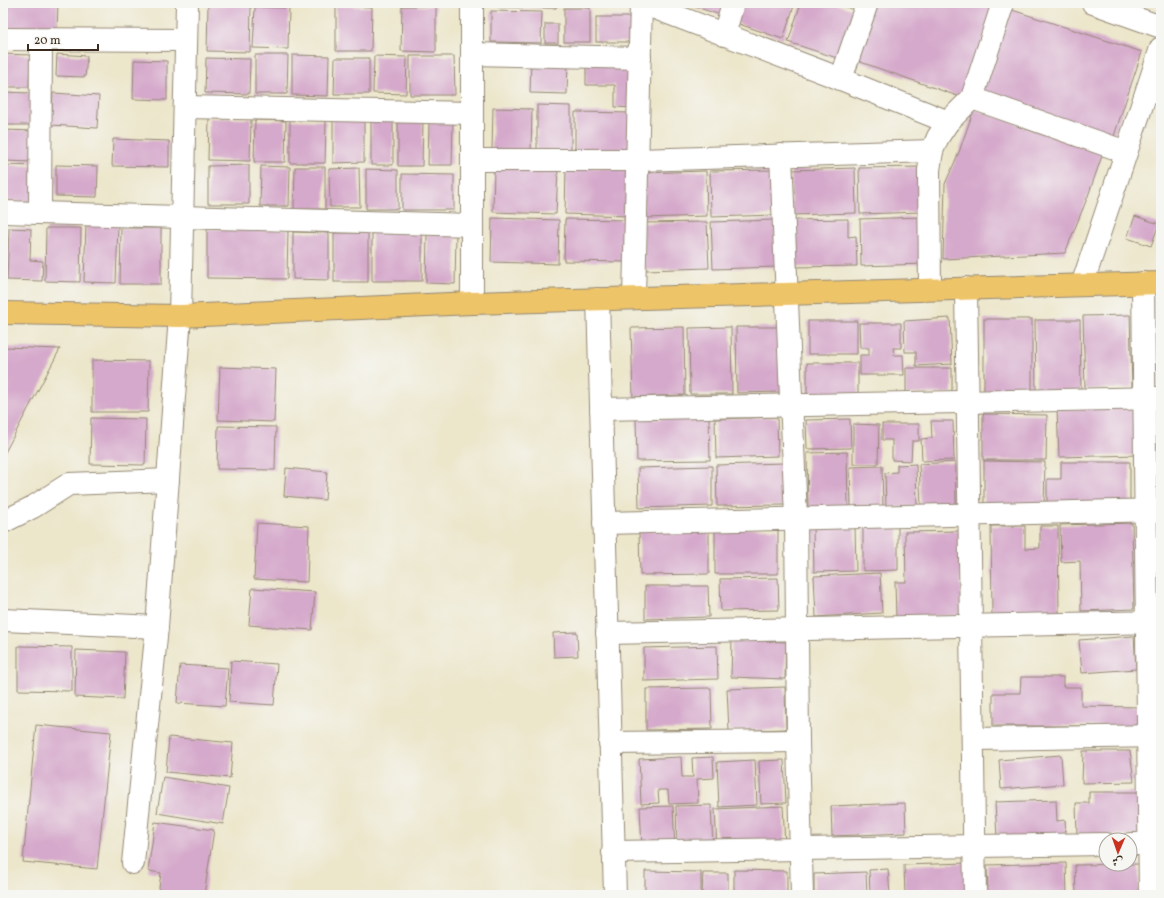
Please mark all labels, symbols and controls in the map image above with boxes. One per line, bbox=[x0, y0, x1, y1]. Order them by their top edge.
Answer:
scale bar bbox=[28, 26, 98, 52]
text: 20 m bbox=[34, 33, 61, 49]
north arrow bbox=[1098, 832, 1138, 872]
text: ش bbox=[1112, 853, 1123, 868]

